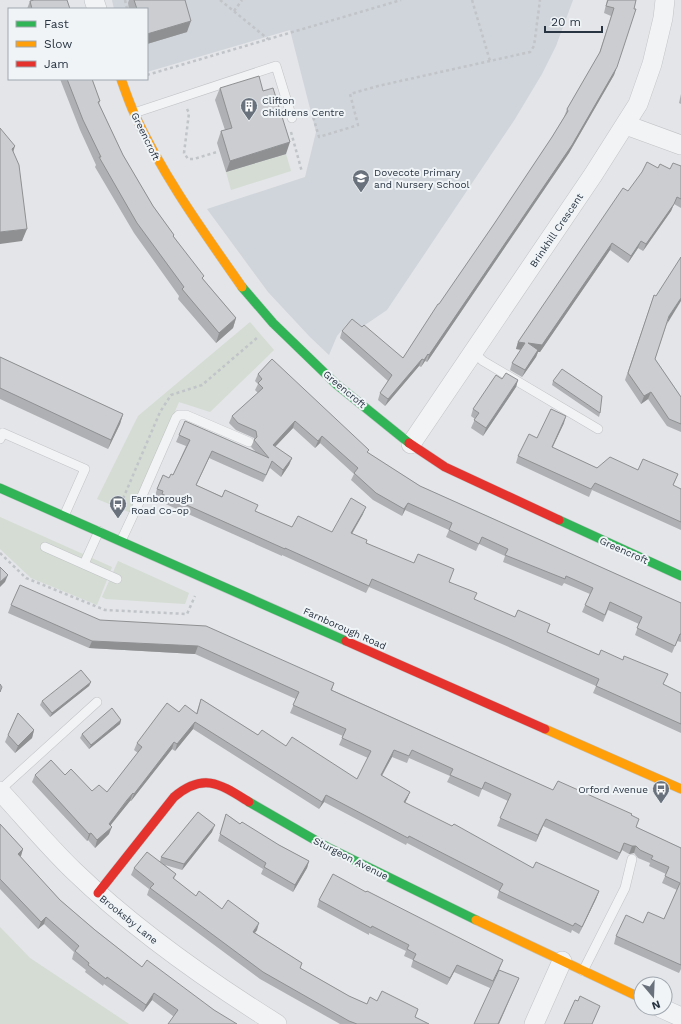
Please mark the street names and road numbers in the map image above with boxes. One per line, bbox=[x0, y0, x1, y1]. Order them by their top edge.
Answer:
street label: Greencroft bbox=[129, 110, 162, 163]
street label: Brinkhill Crescent bbox=[528, 191, 586, 269]
street label: Greencroft bbox=[321, 368, 369, 411]
street label: Greencroft bbox=[598, 535, 650, 566]
street label: Farnborough Road bbox=[302, 605, 388, 652]
street label: Sturgeon Avenue bbox=[312, 835, 390, 882]
street label: Brooksby Lane bbox=[98, 893, 160, 946]

